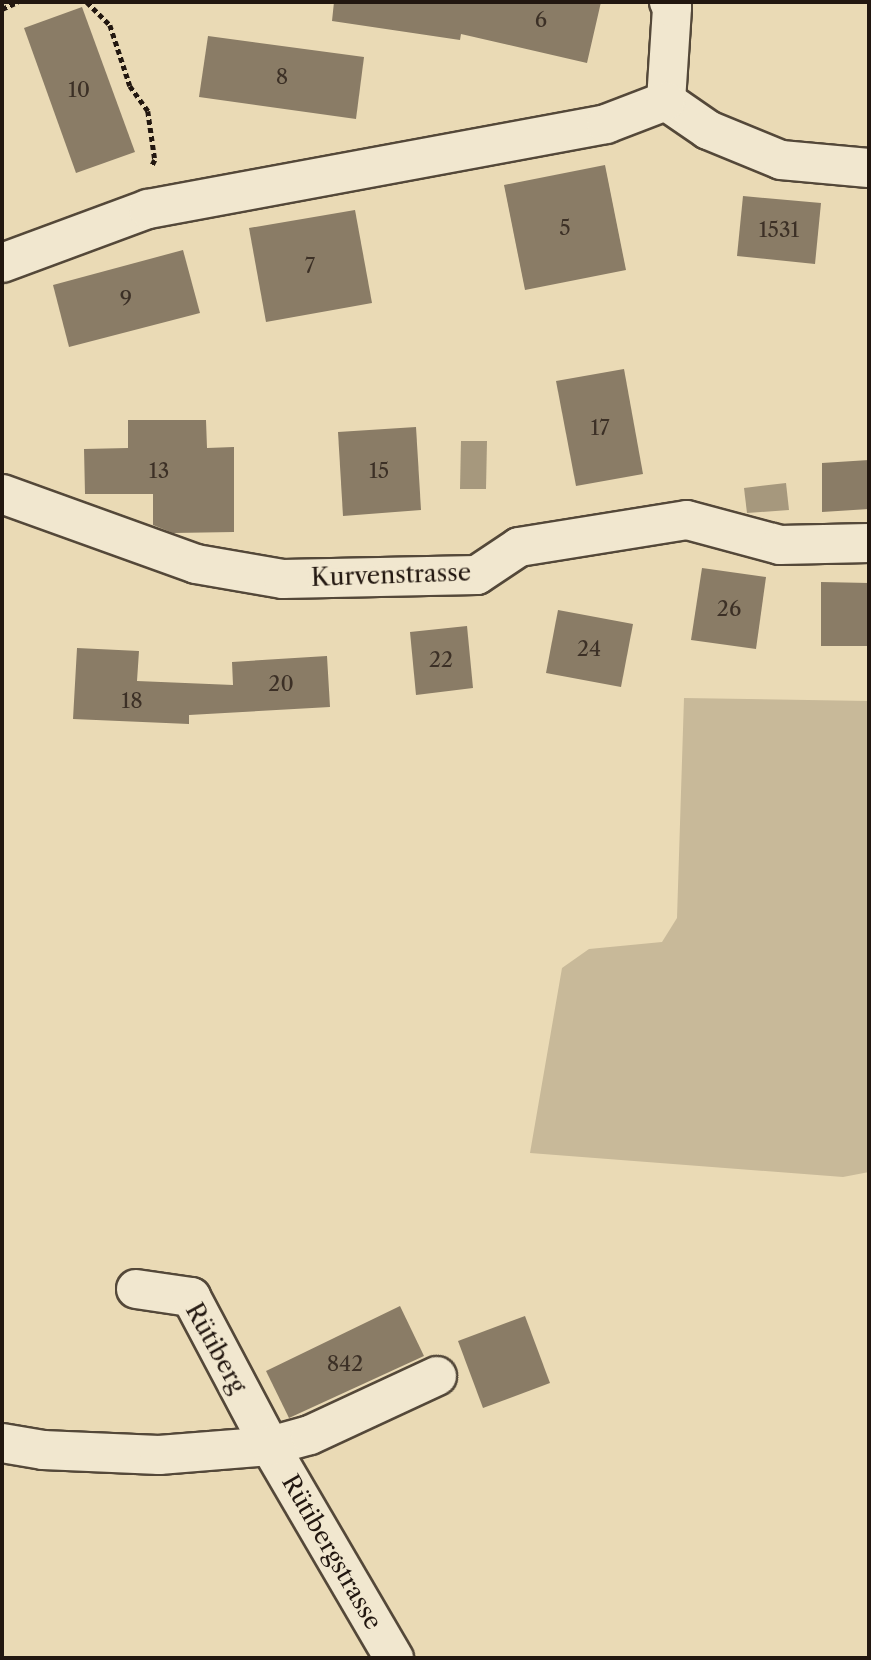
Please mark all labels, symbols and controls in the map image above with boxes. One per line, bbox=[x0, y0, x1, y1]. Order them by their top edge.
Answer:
house number: 6 bbox=[535, 7, 547, 33]
house number: 8 bbox=[276, 64, 288, 90]
house number: 10 bbox=[68, 77, 90, 103]
house number: 5 bbox=[559, 215, 571, 241]
house number: 1531 bbox=[759, 217, 799, 243]
house number: 7 bbox=[305, 253, 315, 279]
house number: 9 bbox=[120, 286, 132, 312]
house number: 17 bbox=[590, 415, 610, 441]
house number: 13 bbox=[149, 458, 169, 484]
house number: 15 bbox=[369, 458, 389, 484]
street label: Kurvenstrasse bbox=[310, 558, 472, 592]
house number: 26 bbox=[717, 596, 741, 622]
house number: 24 bbox=[577, 636, 601, 662]
house number: 22 bbox=[429, 647, 453, 673]
house number: 20 bbox=[268, 671, 294, 697]
house number: 18 bbox=[121, 688, 143, 714]
street label: Rütiberg bbox=[180, 1298, 252, 1398]
house number: 842 bbox=[327, 1351, 363, 1377]
street label: Rütibergstrasse bbox=[276, 1469, 388, 1635]

